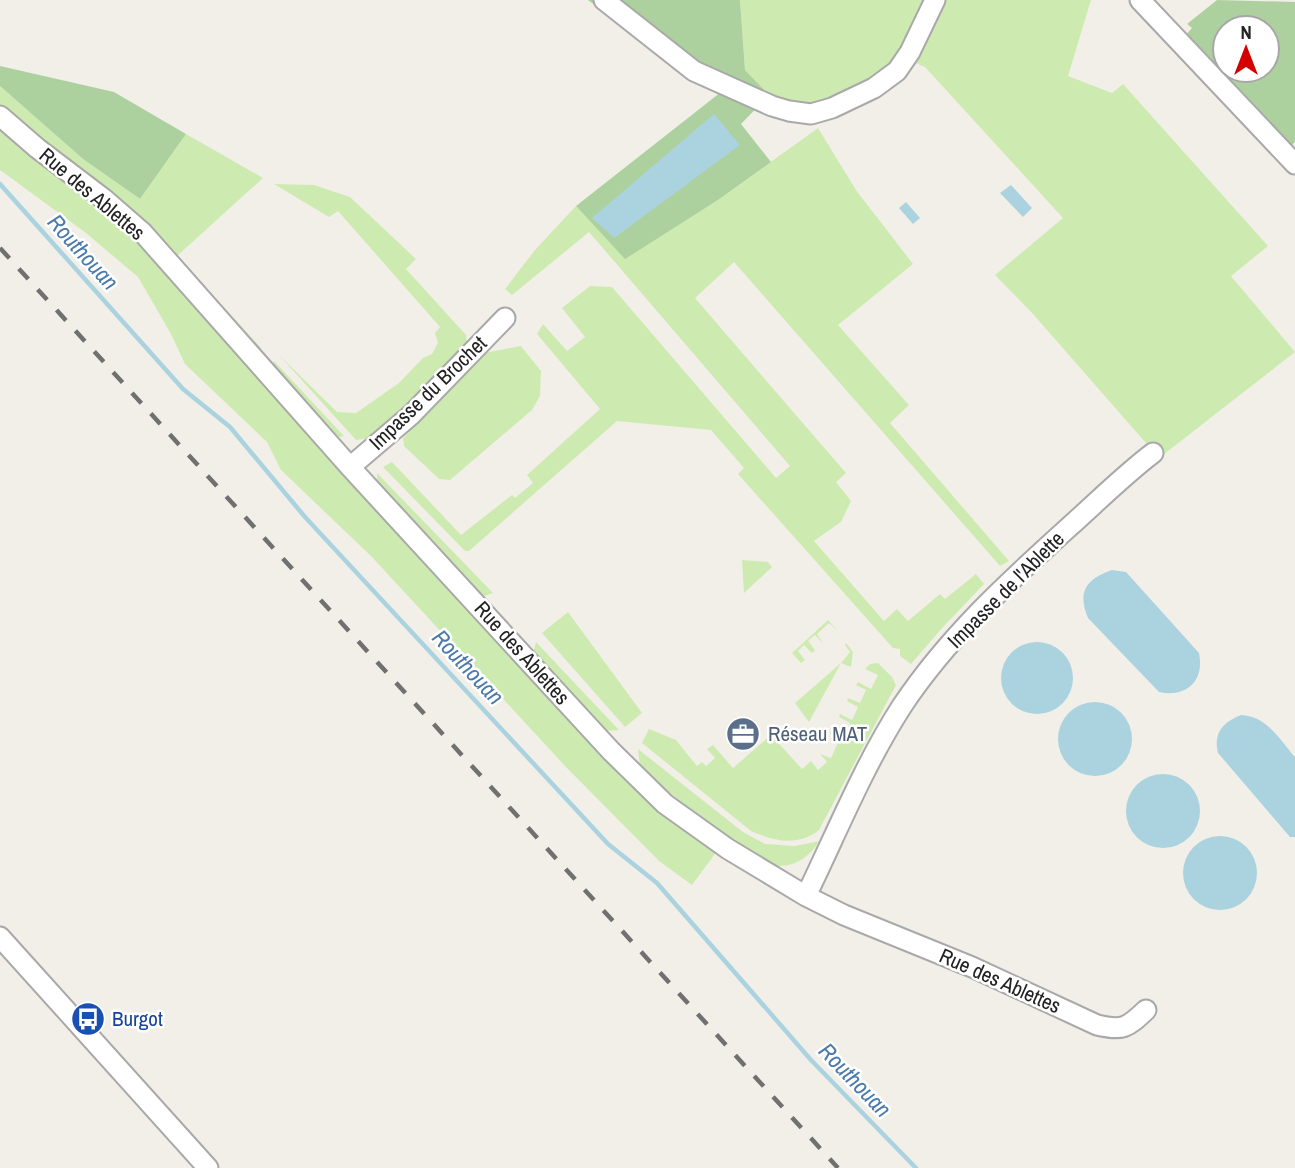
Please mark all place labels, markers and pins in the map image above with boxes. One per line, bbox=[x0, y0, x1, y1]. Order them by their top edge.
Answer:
office icon: Réseau MAT bbox=[724, 715, 762, 753]
place label: Réseau MAT bbox=[768, 719, 868, 748]
bus stop icon: Burgot bbox=[69, 1000, 107, 1038]
place label: Burgot bbox=[112, 1004, 163, 1033]

